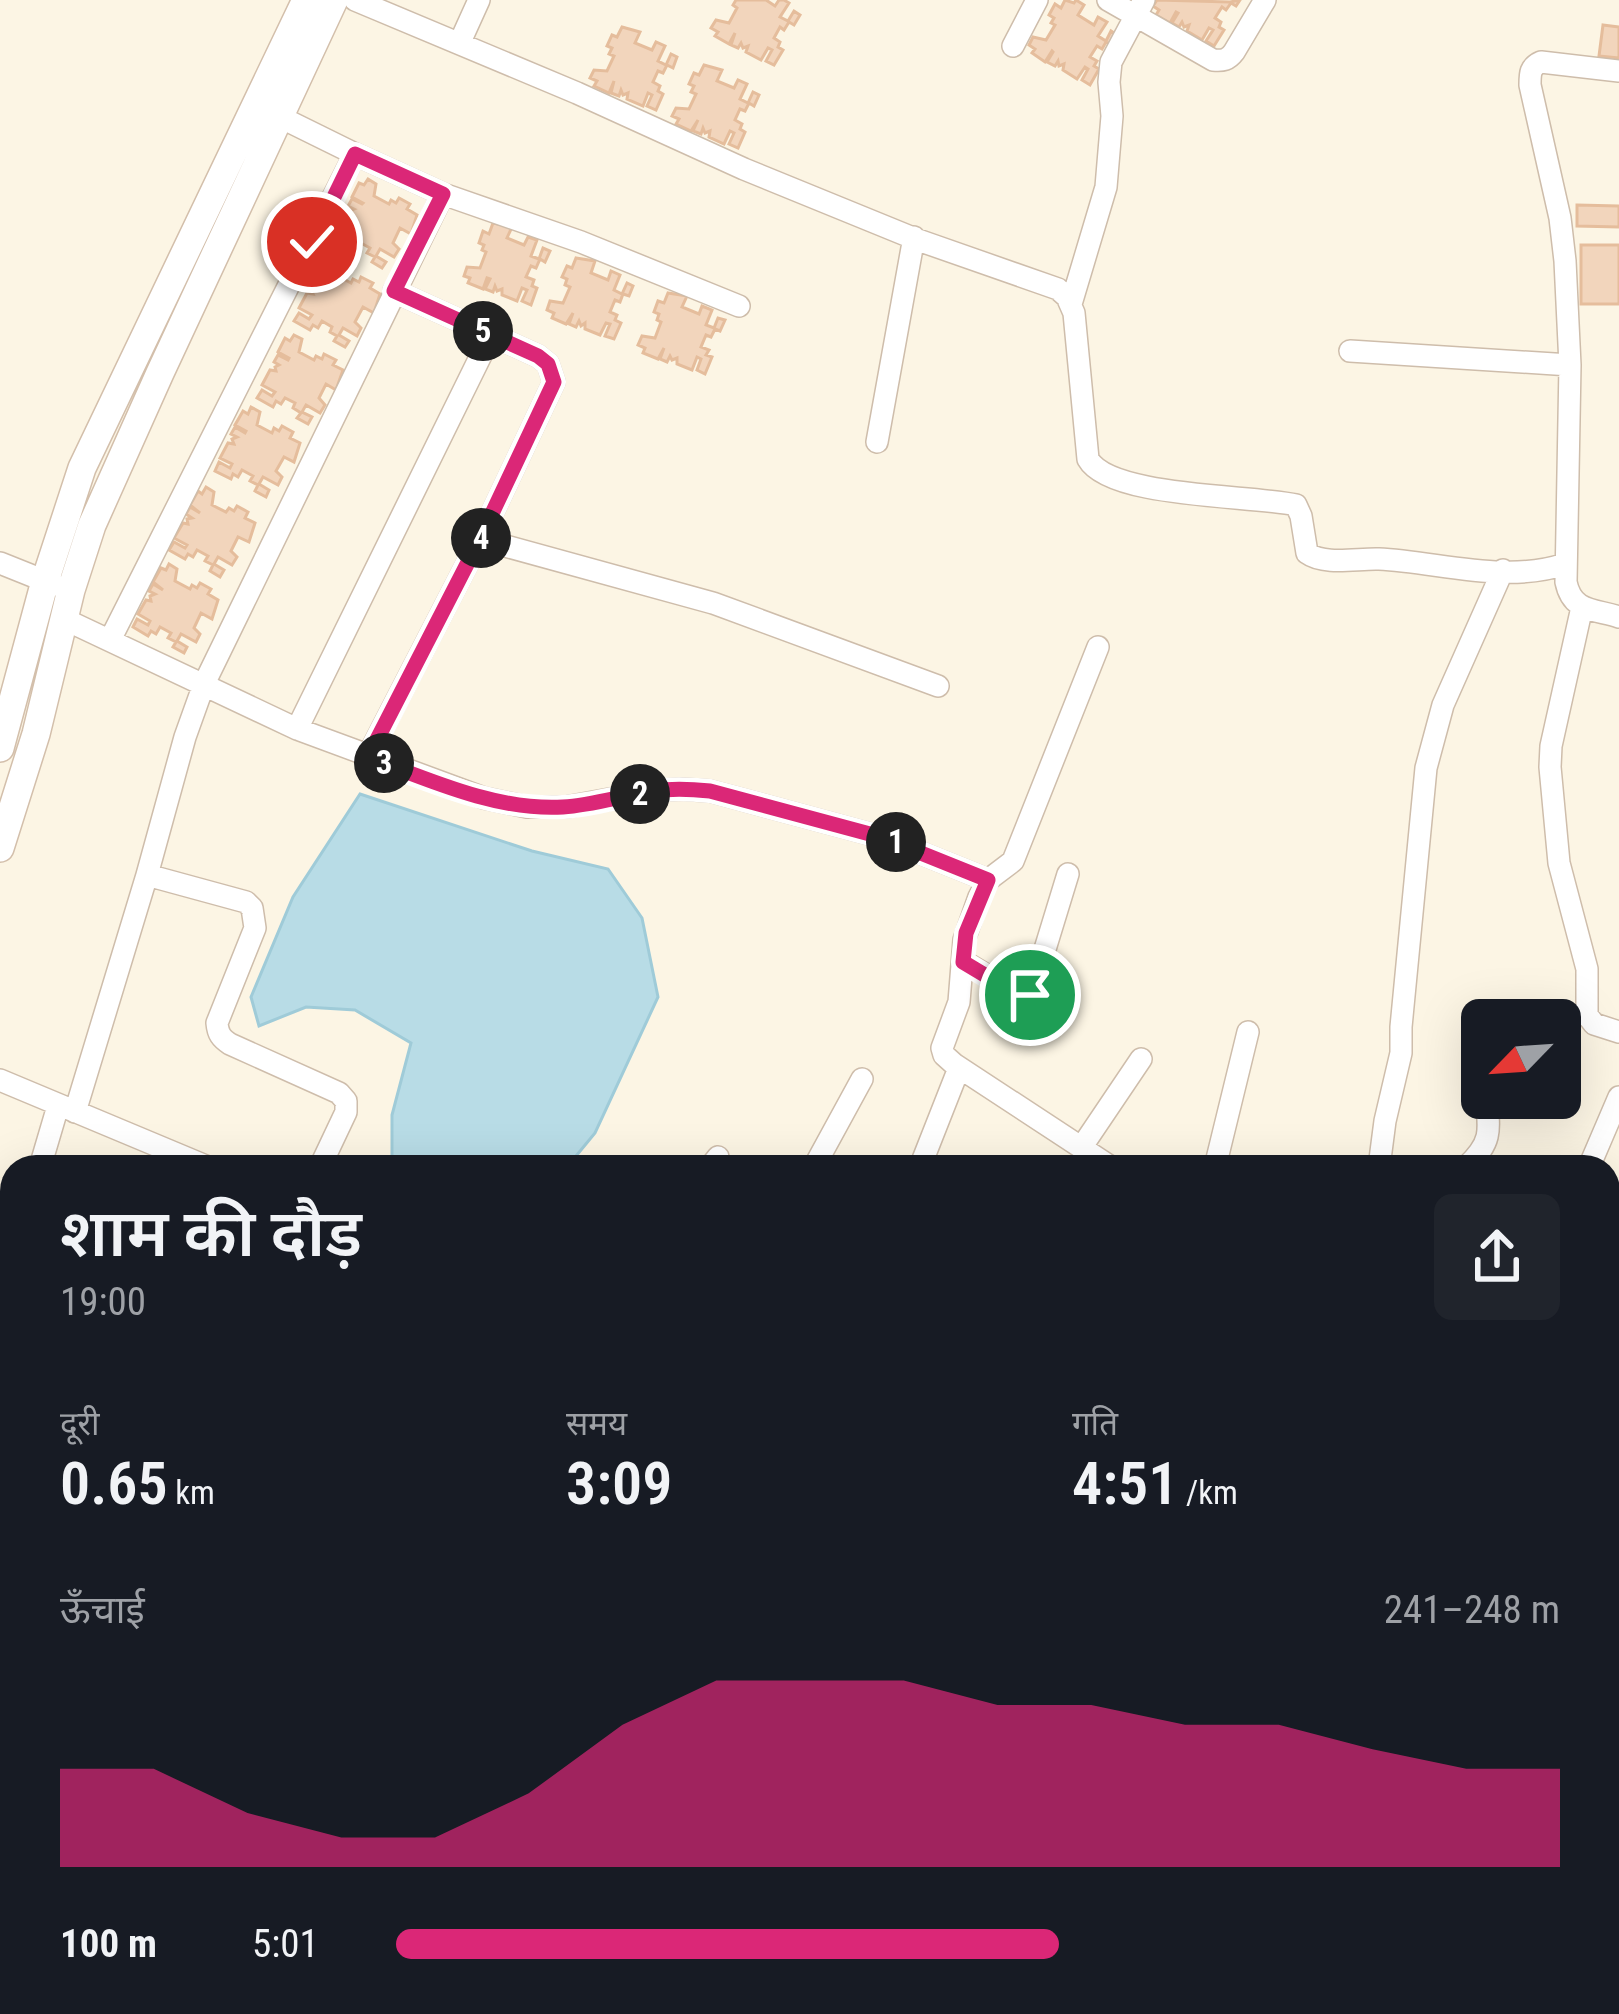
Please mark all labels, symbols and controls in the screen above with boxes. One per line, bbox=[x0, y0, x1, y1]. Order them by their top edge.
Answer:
pin bbox=[261, 191, 363, 293]
icon: check bbox=[279, 209, 345, 275]
pin: 5 bbox=[453, 301, 513, 361]
text: 5 bbox=[475, 311, 491, 350]
pin: 4 bbox=[451, 508, 511, 568]
text: 4 bbox=[473, 518, 489, 557]
pin: 3 bbox=[354, 733, 414, 793]
text: 3 bbox=[376, 743, 392, 782]
pin: 2 bbox=[610, 764, 670, 824]
text: 2 bbox=[632, 774, 648, 813]
pin: 1 bbox=[866, 812, 926, 872]
text: 1 bbox=[888, 822, 904, 861]
pin bbox=[979, 944, 1081, 1046]
icon: arrive bbox=[997, 962, 1063, 1028]
north arrow bbox=[1461, 999, 1581, 1119]
map controls bbox=[1461, 999, 1581, 1119]
button: share bbox=[1434, 1194, 1560, 1320]
text: शाम की दौड़ bbox=[60, 1195, 362, 1272]
text: 19:00 bbox=[60, 1279, 146, 1325]
text: दूरी bbox=[60, 1404, 100, 1443]
text: समय bbox=[566, 1404, 627, 1443]
text: गति bbox=[1072, 1404, 1118, 1443]
text: 0.65 bbox=[60, 1448, 168, 1519]
text: 3:09 bbox=[566, 1448, 672, 1519]
text: 4:51 bbox=[1072, 1448, 1178, 1519]
text: km bbox=[168, 1473, 215, 1512]
text: /km bbox=[1178, 1473, 1238, 1512]
text: ऊँचाई bbox=[60, 1587, 145, 1633]
text: 241–248 m bbox=[1384, 1587, 1560, 1633]
text: 100 m bbox=[60, 1921, 157, 1967]
text: 5:01 bbox=[252, 1921, 319, 1967]

